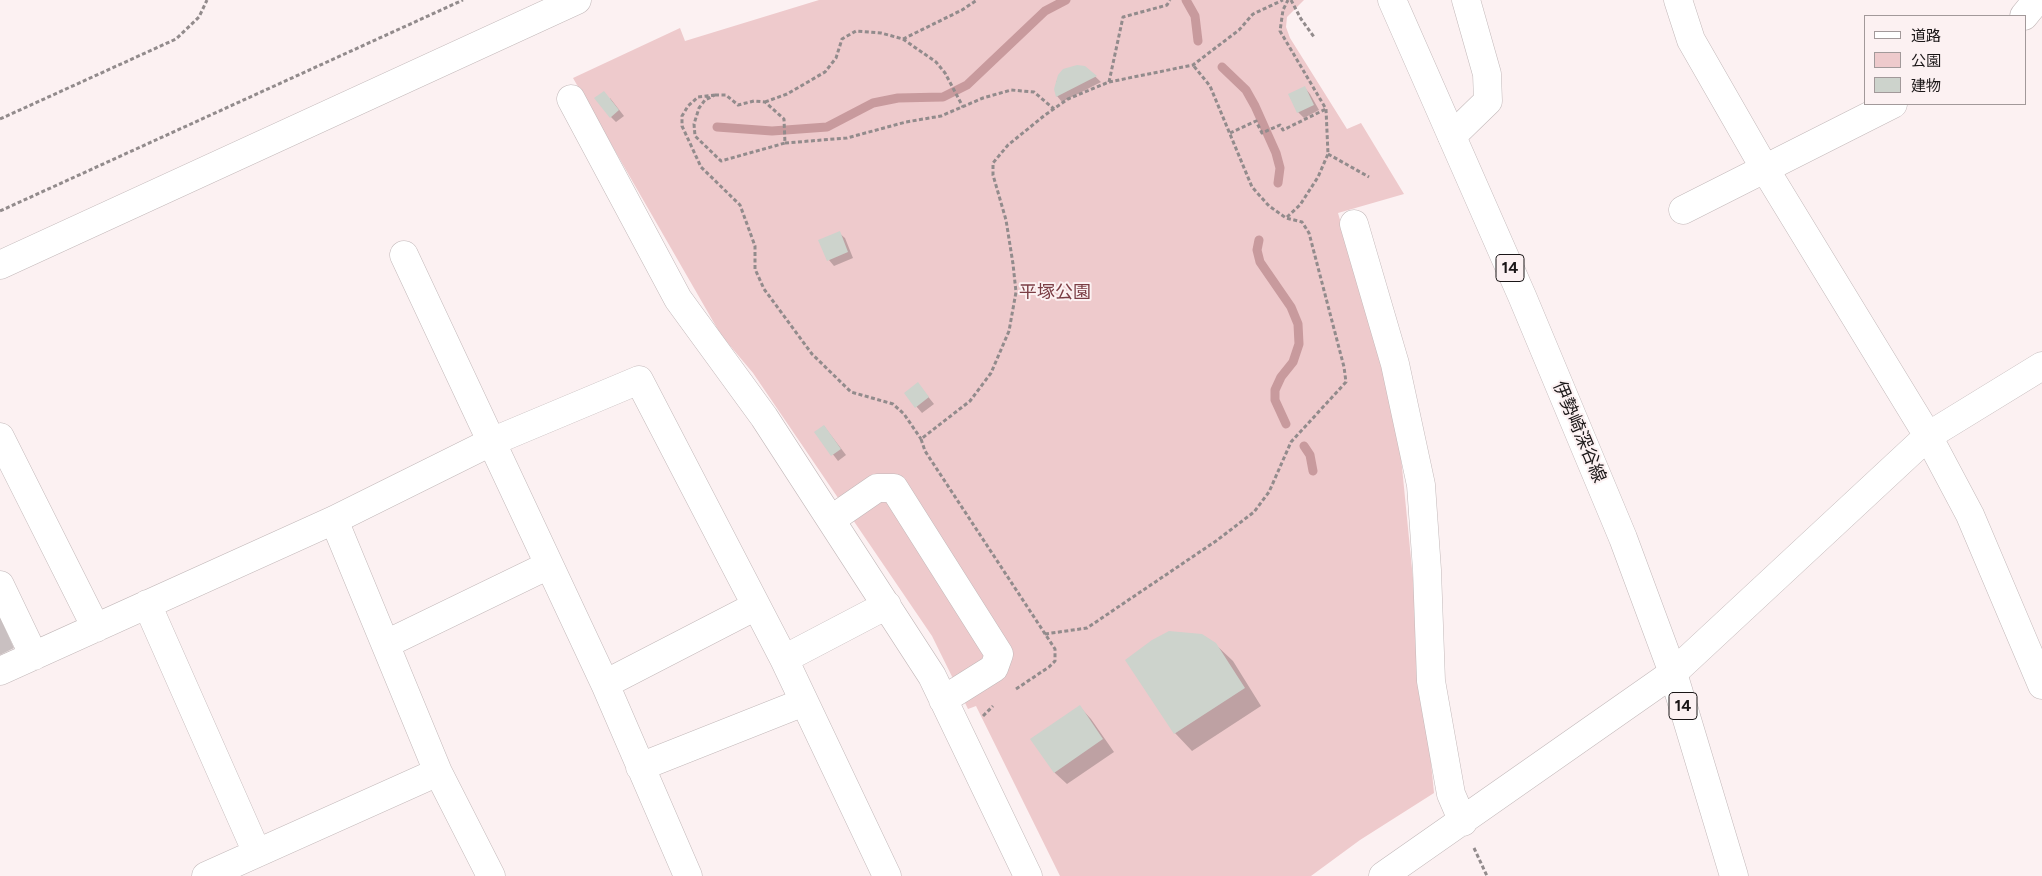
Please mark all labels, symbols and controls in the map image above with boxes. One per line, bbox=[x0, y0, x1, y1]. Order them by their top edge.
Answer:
legend bbox=[1864, 15, 2027, 105]
text: 道路 bbox=[1911, 27, 1941, 45]
text: 公園 bbox=[1911, 52, 1941, 70]
text: 建物 bbox=[1911, 77, 1941, 95]
road number: 14 bbox=[1496, 254, 1524, 282]
park label: 平塚公園 bbox=[1019, 282, 1091, 304]
street label: 伊勢崎深谷線 bbox=[1548, 378, 1610, 486]
road number: 14 bbox=[1669, 692, 1697, 719]

